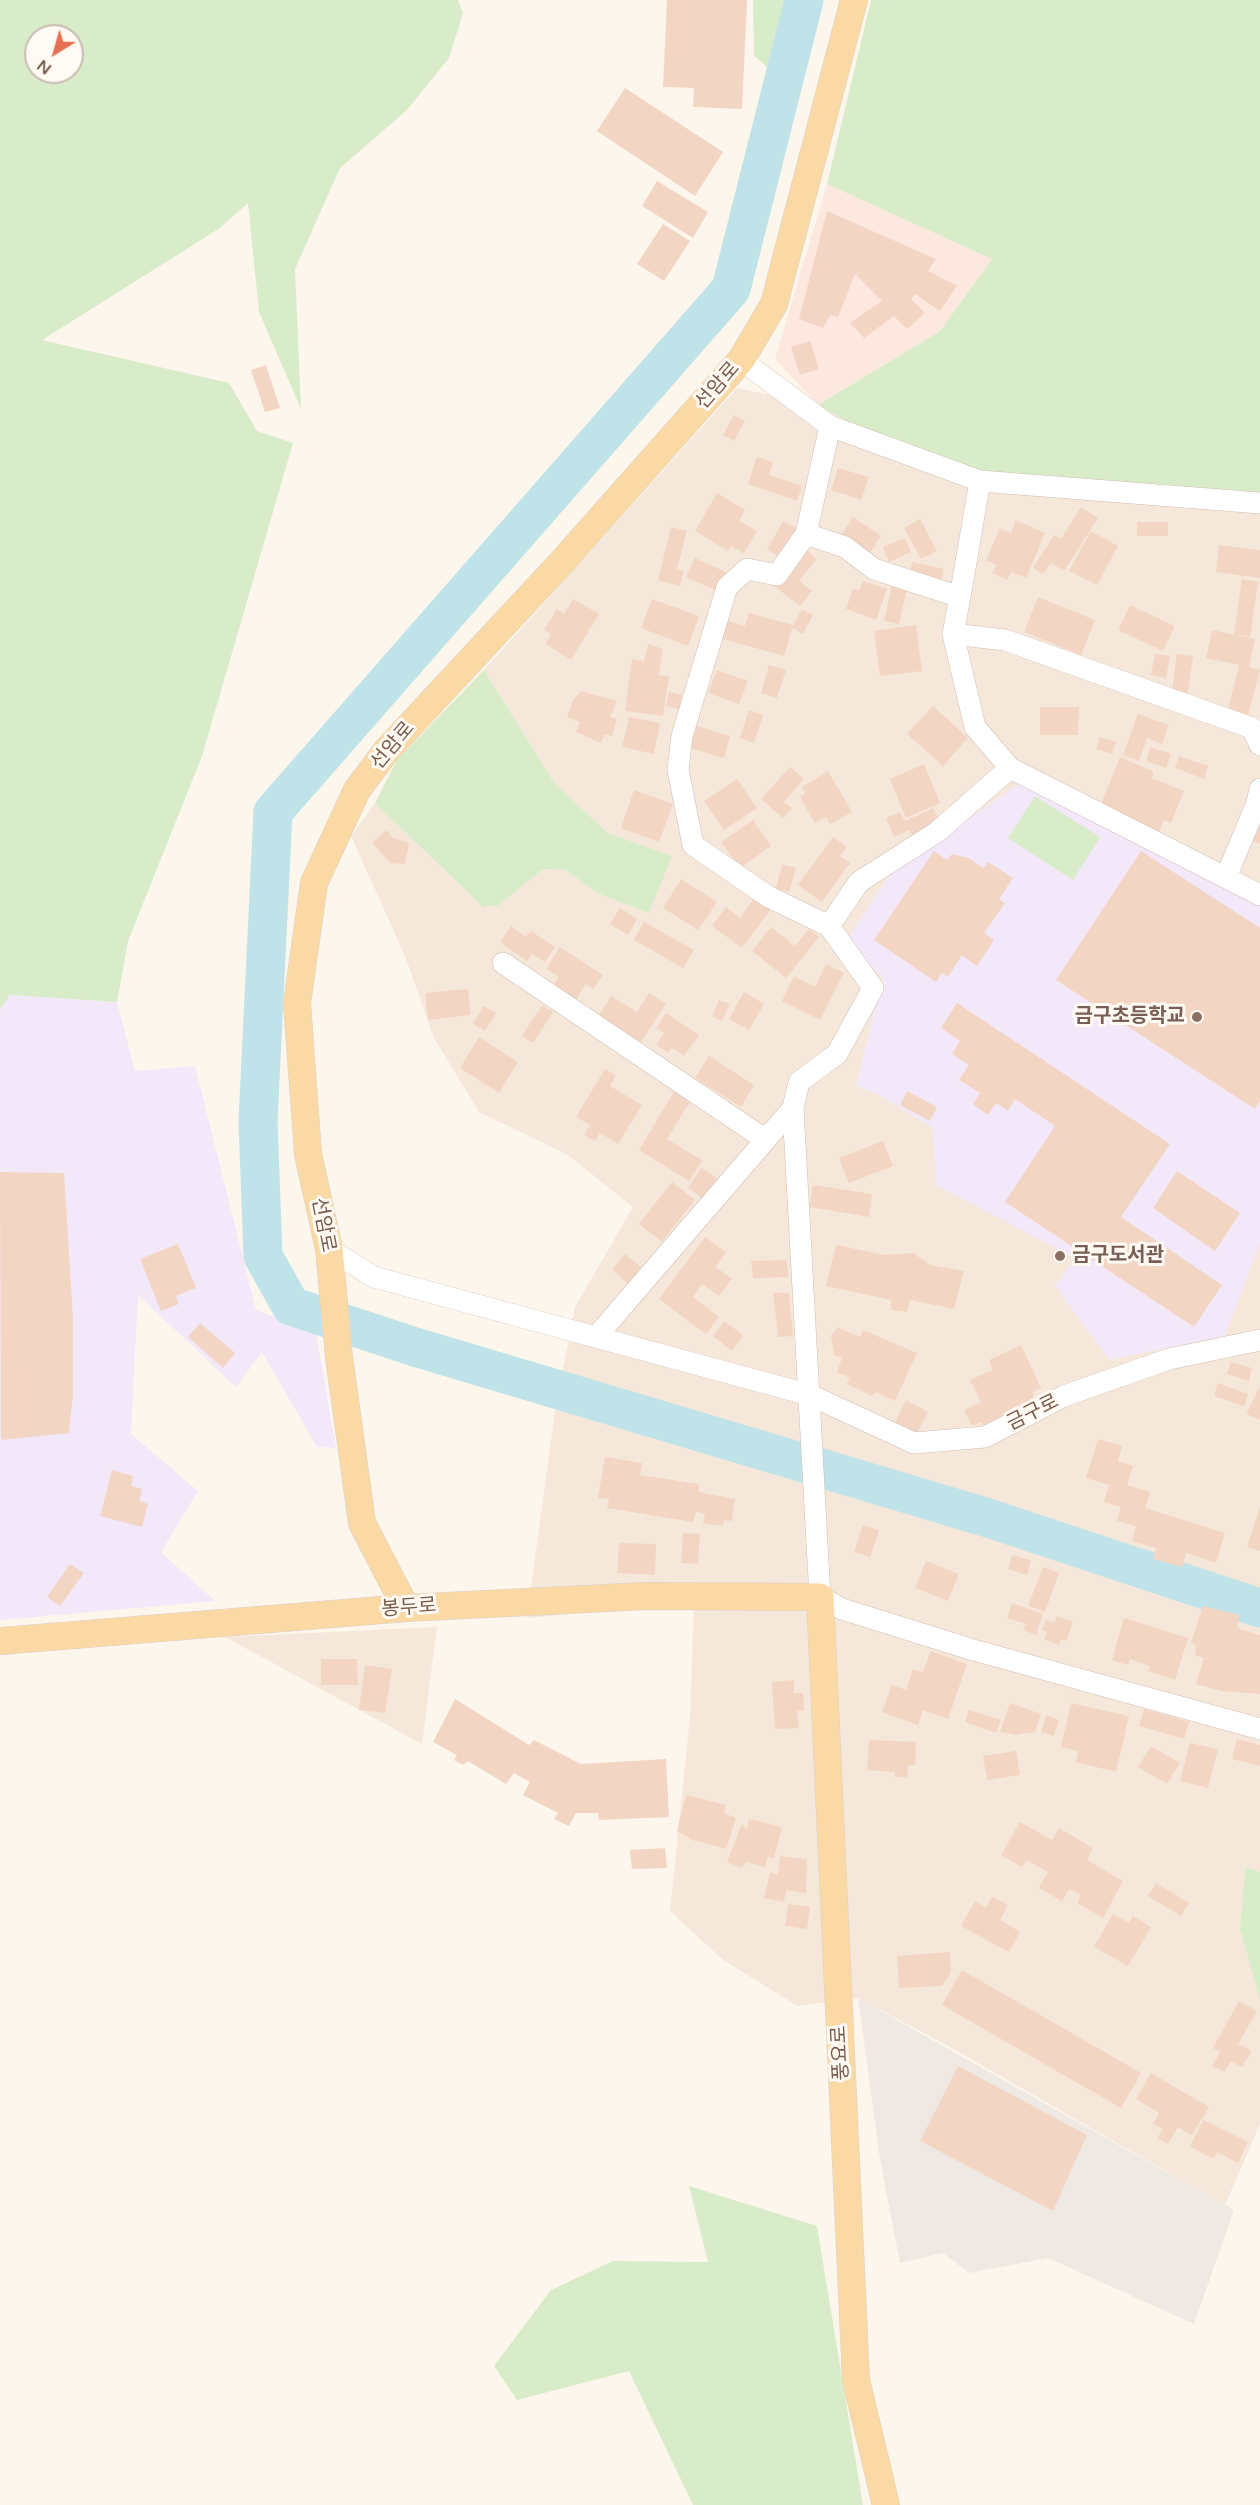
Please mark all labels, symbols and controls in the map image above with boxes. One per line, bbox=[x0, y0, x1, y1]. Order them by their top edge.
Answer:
north arrow bbox=[24, 24, 84, 84]
text: N bbox=[33, 55, 56, 79]
street label: 선암로 bbox=[691, 357, 745, 415]
street label: 선암로 bbox=[366, 717, 420, 775]
place label: 금구초등학교 bbox=[1075, 1005, 1185, 1029]
marker: 금구초등학교 bbox=[1190, 1010, 1204, 1024]
street label: 선암로 bbox=[306, 1196, 340, 1254]
place label: 금구도서관 bbox=[1072, 1244, 1164, 1268]
marker: 금구도서관 bbox=[1053, 1249, 1067, 1263]
street label: 금구로 bbox=[1003, 1390, 1063, 1436]
street label: 봉두로 bbox=[381, 1594, 437, 1622]
street label: 풍요로 bbox=[828, 2025, 854, 2081]

